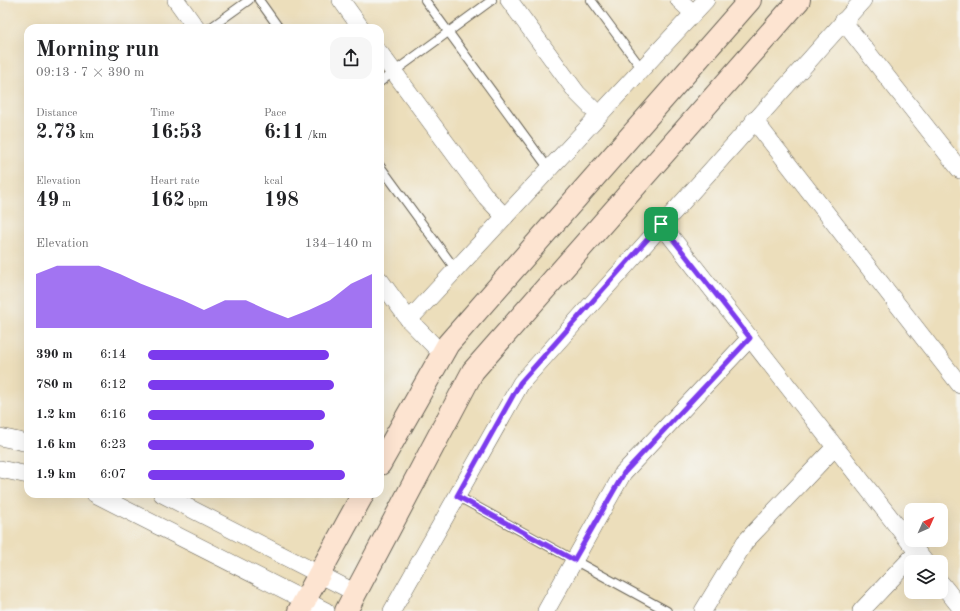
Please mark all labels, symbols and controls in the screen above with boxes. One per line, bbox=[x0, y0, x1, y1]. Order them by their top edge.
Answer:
button: share bbox=[330, 37, 372, 79]
text: Morning run bbox=[36, 39, 159, 61]
text: 09:13 · 7 × 390 m bbox=[36, 66, 144, 79]
text: Distance bbox=[36, 108, 77, 119]
text: Time bbox=[150, 108, 175, 119]
text: Pace bbox=[264, 108, 286, 119]
text: 2.73 bbox=[36, 123, 76, 143]
text: 16:53 bbox=[150, 123, 202, 143]
text: 6:11 bbox=[264, 123, 304, 143]
text: km bbox=[76, 130, 94, 141]
text: /km bbox=[304, 130, 327, 141]
text: Elevation bbox=[36, 176, 81, 187]
text: Heart rate bbox=[150, 176, 199, 187]
text: kcal bbox=[264, 176, 283, 187]
text: 49 bbox=[36, 191, 59, 211]
text: 162 bbox=[150, 191, 185, 211]
text: 198 bbox=[264, 191, 299, 211]
text: m bbox=[59, 198, 71, 209]
text: bpm bbox=[185, 198, 208, 209]
pin bbox=[644, 207, 678, 241]
icon: arrive bbox=[650, 213, 672, 235]
text: Elevation bbox=[36, 237, 89, 250]
text: 134–140 m bbox=[305, 237, 372, 250]
text: 390 m bbox=[36, 348, 73, 361]
text: 6:14 bbox=[100, 348, 126, 361]
text: 780 m bbox=[36, 378, 73, 391]
text: 6:12 bbox=[100, 378, 126, 391]
text: 1.2 km bbox=[36, 408, 76, 421]
text: 6:16 bbox=[100, 408, 126, 421]
text: 1.6 km bbox=[36, 438, 76, 451]
text: 6:23 bbox=[100, 438, 126, 451]
text: 1.9 km bbox=[36, 468, 76, 481]
text: 6:07 bbox=[100, 468, 126, 481]
north arrow bbox=[904, 503, 948, 547]
map controls bbox=[904, 503, 948, 599]
button: layers bbox=[904, 555, 948, 599]

